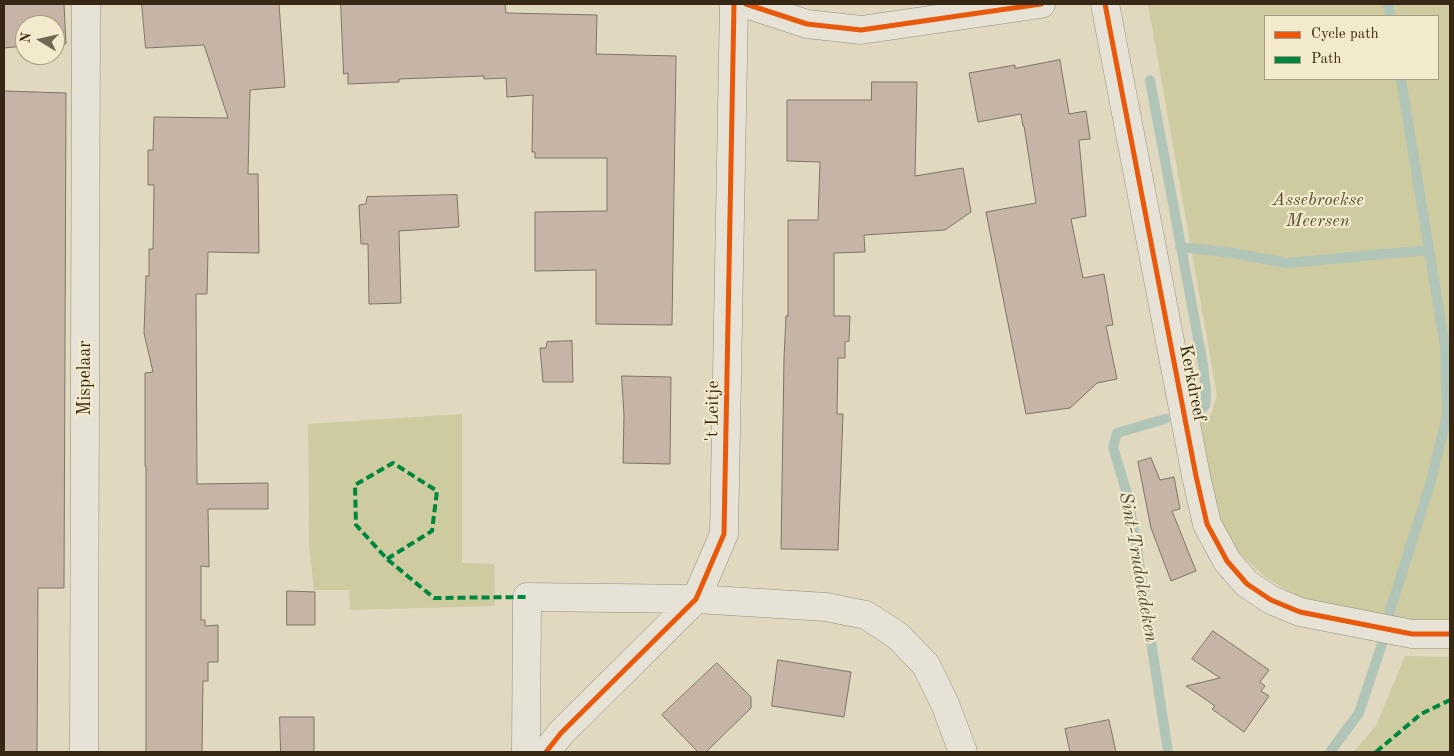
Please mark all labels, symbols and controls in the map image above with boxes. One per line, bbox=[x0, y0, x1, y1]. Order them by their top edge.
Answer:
north arrow bbox=[15, 15, 65, 65]
legend bbox=[1264, 15, 1439, 80]
text: Cycle path bbox=[1311, 27, 1379, 42]
text: N bbox=[18, 31, 34, 44]
text: Path bbox=[1311, 52, 1341, 67]
park label: Assebroekse Meersen bbox=[1272, 189, 1364, 232]
street label: Mispelaar bbox=[74, 340, 96, 416]
street label: Kerkdreef bbox=[1174, 343, 1210, 423]
street label: 't Leitje bbox=[702, 380, 724, 442]
water label: Sint-Trudoledeken bbox=[1114, 490, 1162, 644]

